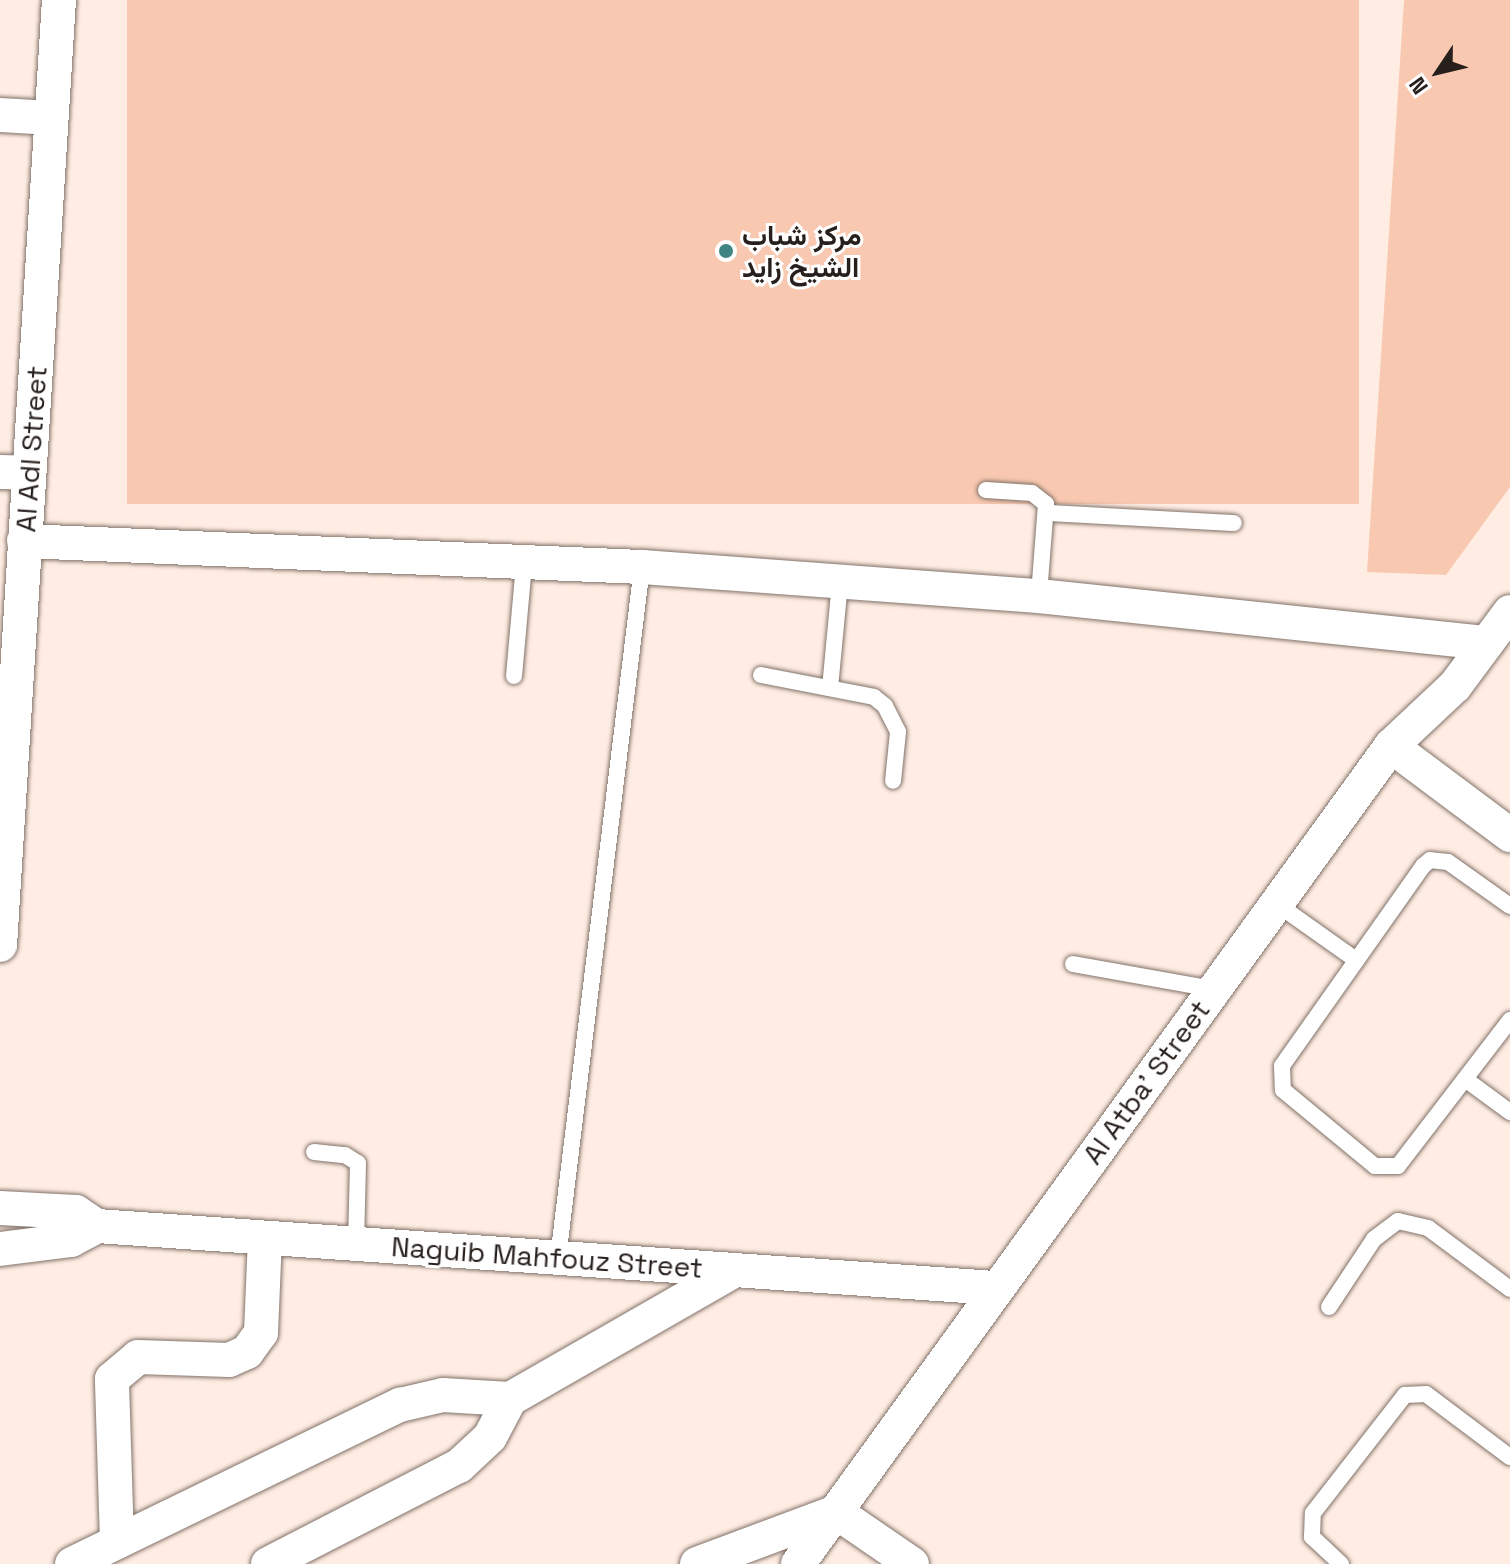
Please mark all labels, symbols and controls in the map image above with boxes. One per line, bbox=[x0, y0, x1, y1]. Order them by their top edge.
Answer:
north arrow bbox=[1398, 32, 1478, 112]
text: N bbox=[1403, 72, 1434, 100]
place label: مركز شباب الشيخ زايد bbox=[742, 218, 861, 284]
marker: مركز شباب الشيخ زايد bbox=[717, 242, 735, 260]
street label: Al Adl Street bbox=[8, 365, 54, 533]
street label: Al Atba' Street bbox=[1075, 993, 1217, 1171]
street label: Naguib Mahfouz Street bbox=[390, 1229, 704, 1285]

